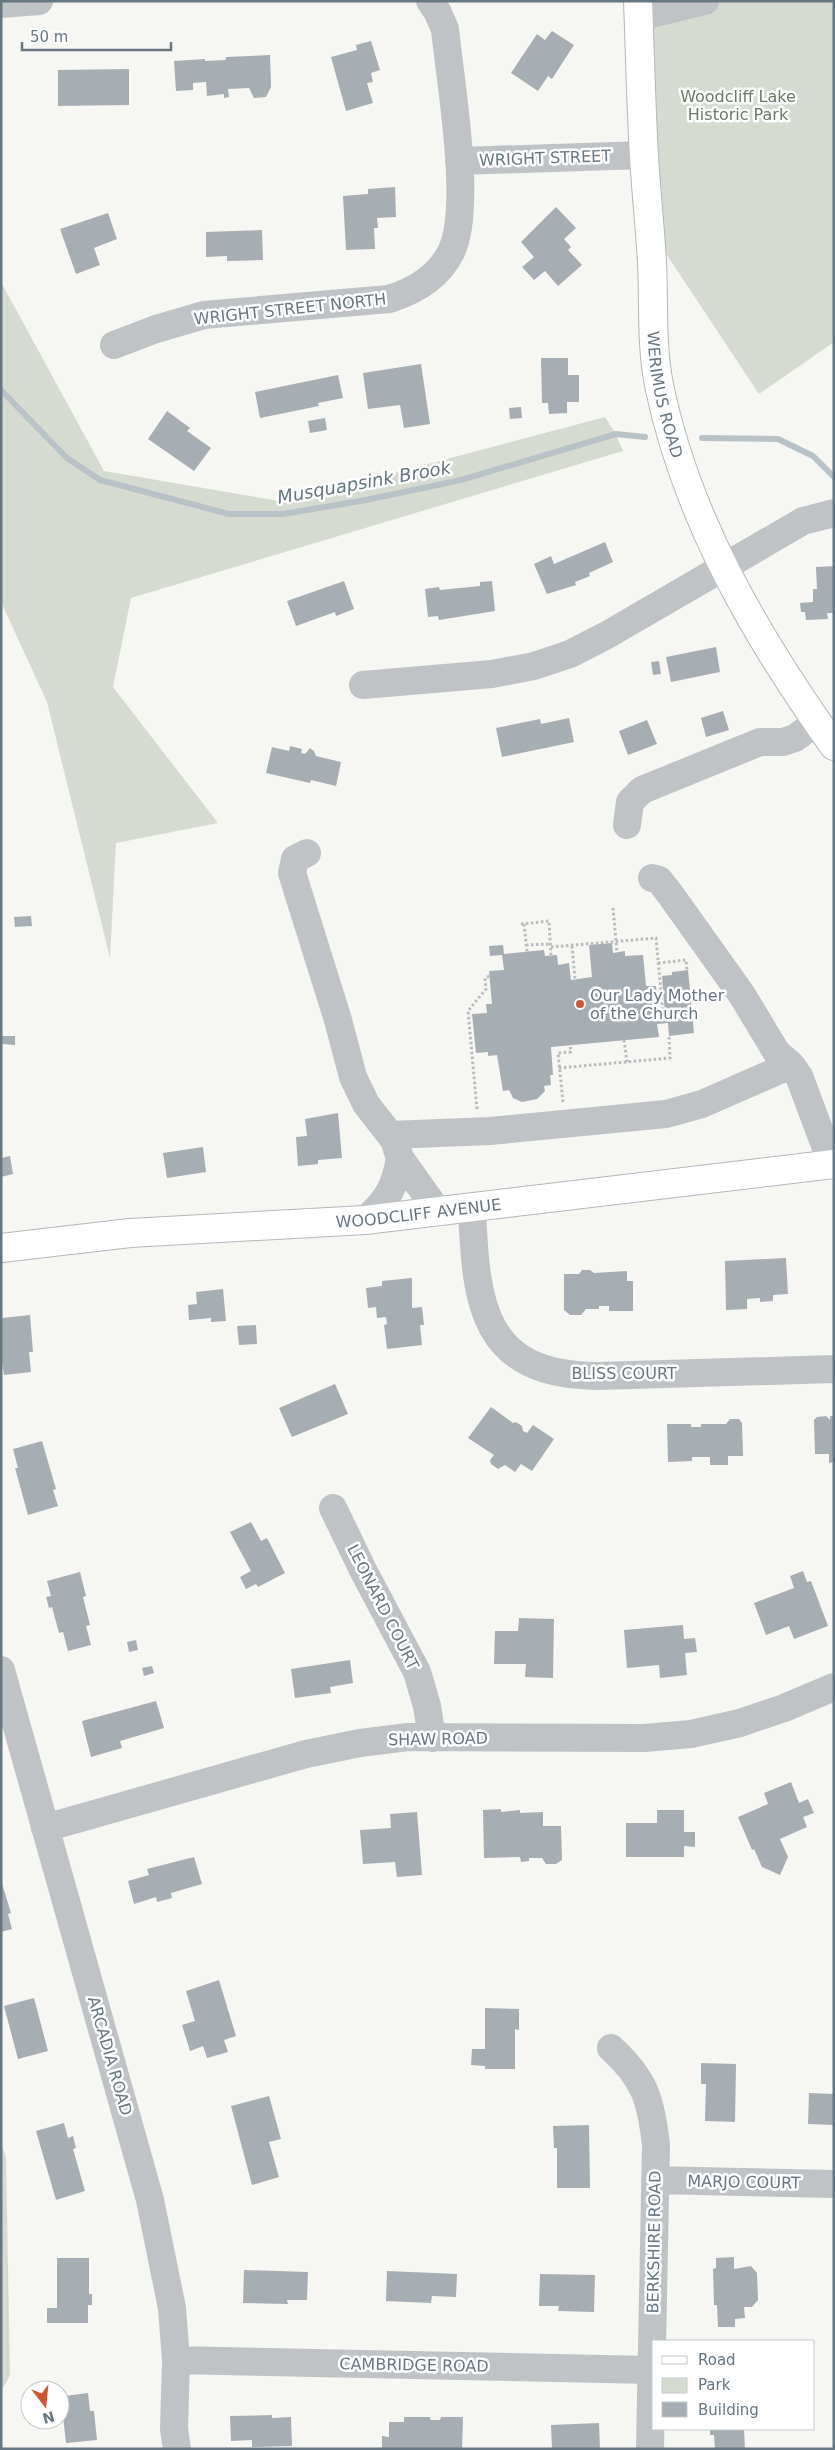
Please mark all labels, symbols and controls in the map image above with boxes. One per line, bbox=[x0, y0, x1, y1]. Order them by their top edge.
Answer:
scale bar bbox=[22, 20, 171, 52]
text: 50 m bbox=[30, 28, 68, 46]
park label: Woodcliff Lake Historic Park bbox=[680, 87, 796, 124]
street label: WRIGHT STREET bbox=[479, 146, 612, 170]
street label: WRIGHT STREET NORTH bbox=[193, 289, 387, 329]
street label: WERIMUS ROAD bbox=[644, 330, 687, 460]
water label: Musquapsink Brook bbox=[276, 456, 454, 508]
place label: Our Lady Mother of the Church bbox=[590, 986, 725, 1023]
marker: Our Lady Mother of the Church bbox=[574, 998, 586, 1010]
street label: WOODCLIFF AVENUE bbox=[335, 1194, 502, 1231]
street label: BLISS COURT bbox=[571, 1364, 677, 1383]
street label: LEONARD COURT bbox=[343, 1541, 423, 1673]
street label: SHAW ROAD bbox=[388, 1729, 488, 1749]
street label: ARCADIA ROAD bbox=[84, 1994, 136, 2118]
street label: BERKSHIRE ROAD bbox=[643, 2171, 665, 2313]
street label: MARJO COURT bbox=[687, 2172, 801, 2192]
legend bbox=[652, 2340, 815, 2430]
text: Road bbox=[698, 2351, 736, 2369]
street label: CAMBRIDGE ROAD bbox=[339, 2354, 489, 2376]
text: Park bbox=[698, 2376, 731, 2394]
north arrow bbox=[20, 2380, 70, 2430]
text: Building bbox=[698, 2401, 759, 2419]
text: N bbox=[41, 2408, 56, 2427]

